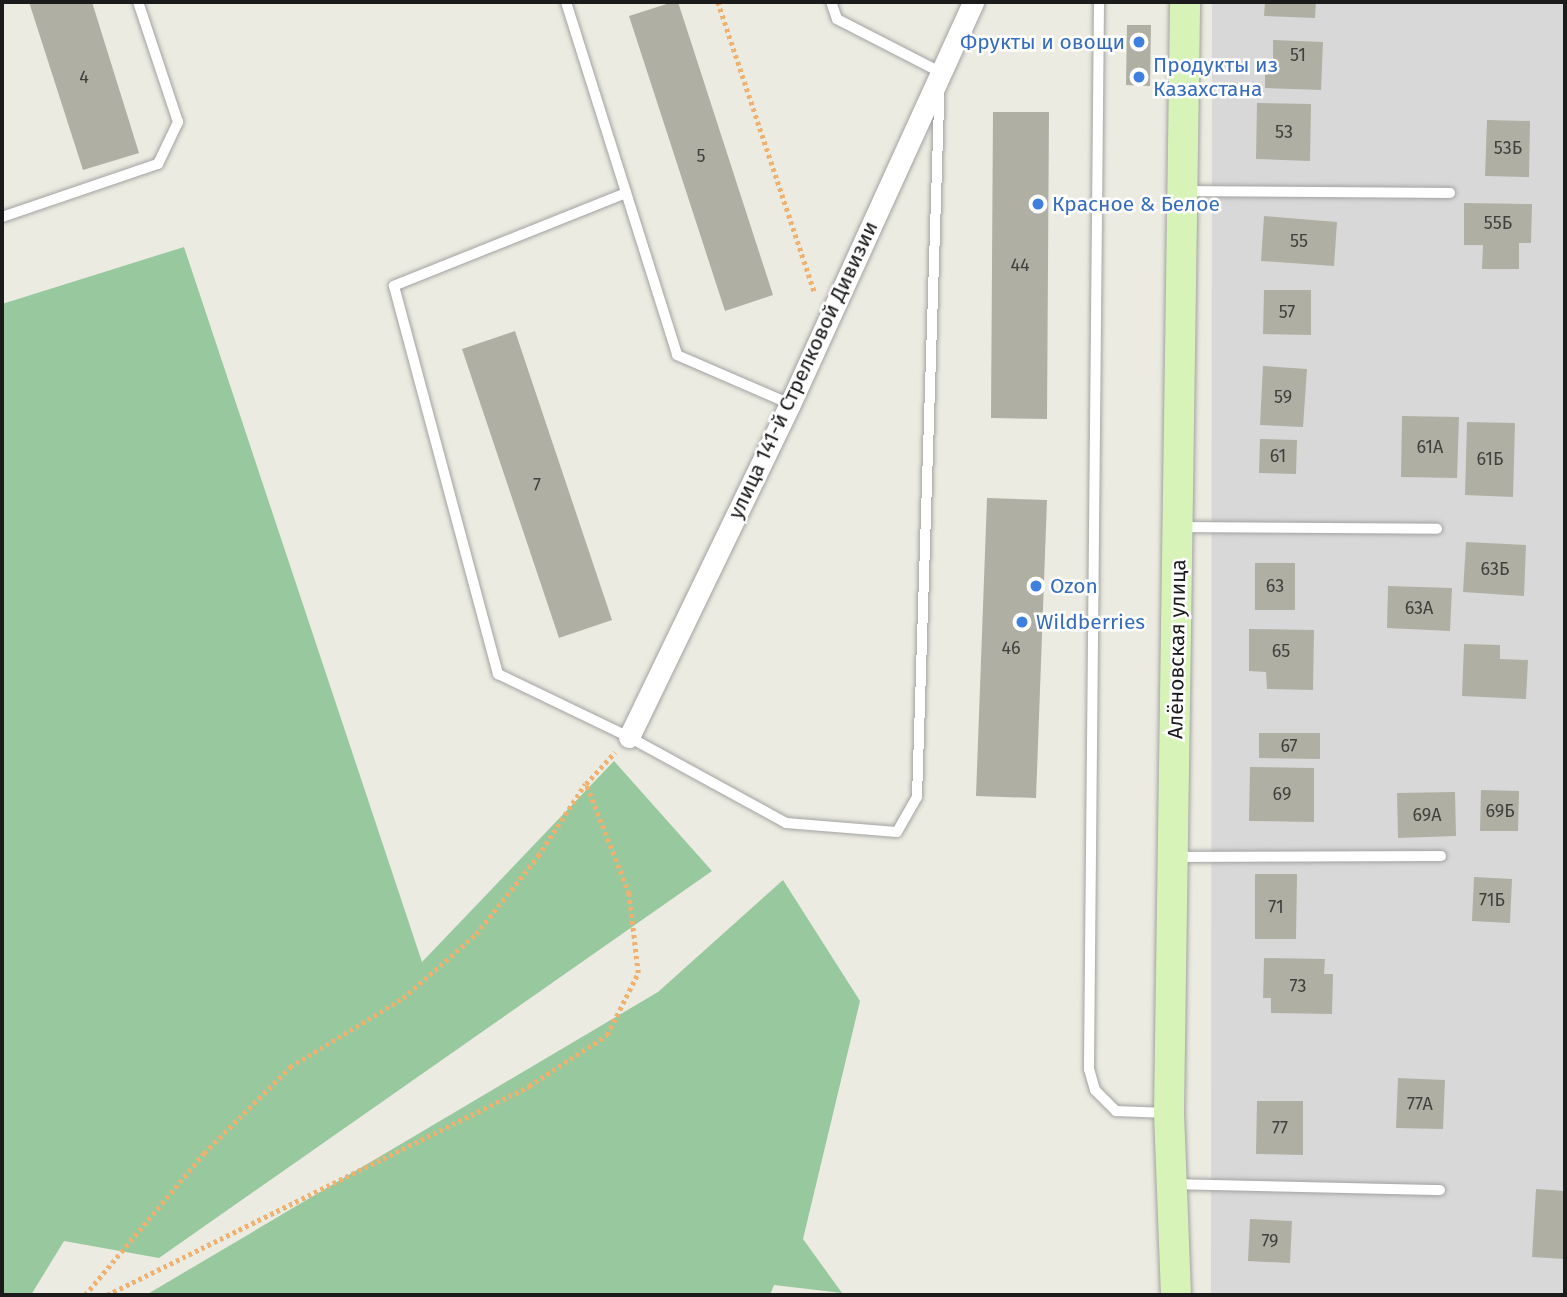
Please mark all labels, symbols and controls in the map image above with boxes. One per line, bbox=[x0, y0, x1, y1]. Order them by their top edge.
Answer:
place label: Фрукты и овощи bbox=[960, 29, 1125, 55]
marker: Фрукты и овощи bbox=[1131, 34, 1147, 50]
house number: 51 bbox=[1290, 44, 1306, 66]
place label: Продукты из Казахстана bbox=[1153, 52, 1278, 102]
house number: 4 bbox=[79, 66, 89, 88]
marker: Продукты из Казахстана bbox=[1131, 69, 1147, 85]
house number: 53 bbox=[1275, 121, 1293, 143]
house number: 53Б bbox=[1494, 137, 1522, 159]
house number: 5 bbox=[696, 145, 706, 167]
place label: Красное & Белое bbox=[1052, 191, 1220, 217]
marker: Красное & Белое bbox=[1030, 196, 1046, 212]
house number: 55Б bbox=[1484, 212, 1512, 234]
street label: улица 141-й Стрелковой Дивизии bbox=[723, 217, 883, 523]
house number: 55 bbox=[1290, 230, 1308, 252]
house number: 44 bbox=[1010, 254, 1030, 276]
house number: 57 bbox=[1279, 301, 1295, 323]
house number: 59 bbox=[1274, 386, 1292, 408]
house number: 61А bbox=[1417, 436, 1443, 458]
house number: 61 bbox=[1270, 445, 1286, 467]
house number: 61Б bbox=[1477, 448, 1503, 470]
house number: 7 bbox=[533, 474, 541, 496]
house number: 63Б bbox=[1481, 558, 1509, 580]
street label: Алёновская улица bbox=[1163, 559, 1191, 739]
place label: Ozon bbox=[1050, 573, 1098, 599]
house number: 63 bbox=[1266, 575, 1284, 597]
marker: Ozon bbox=[1028, 578, 1044, 594]
house number: 63А bbox=[1405, 597, 1433, 619]
place label: Wildberries bbox=[1036, 609, 1145, 635]
marker: Wildberries bbox=[1014, 614, 1030, 630]
house number: 46 bbox=[1001, 637, 1021, 659]
house number: 65 bbox=[1272, 640, 1290, 662]
house number: 67 bbox=[1280, 735, 1298, 757]
house number: 69 bbox=[1273, 783, 1291, 805]
house number: 69Б bbox=[1485, 800, 1515, 822]
house number: 69А bbox=[1413, 804, 1441, 826]
house number: 71Б bbox=[1479, 889, 1505, 911]
house number: 71 bbox=[1268, 896, 1284, 918]
house number: 73 bbox=[1290, 975, 1306, 997]
house number: 77А bbox=[1407, 1093, 1433, 1115]
house number: 77 bbox=[1272, 1117, 1288, 1139]
house number: 79 bbox=[1261, 1230, 1279, 1252]

